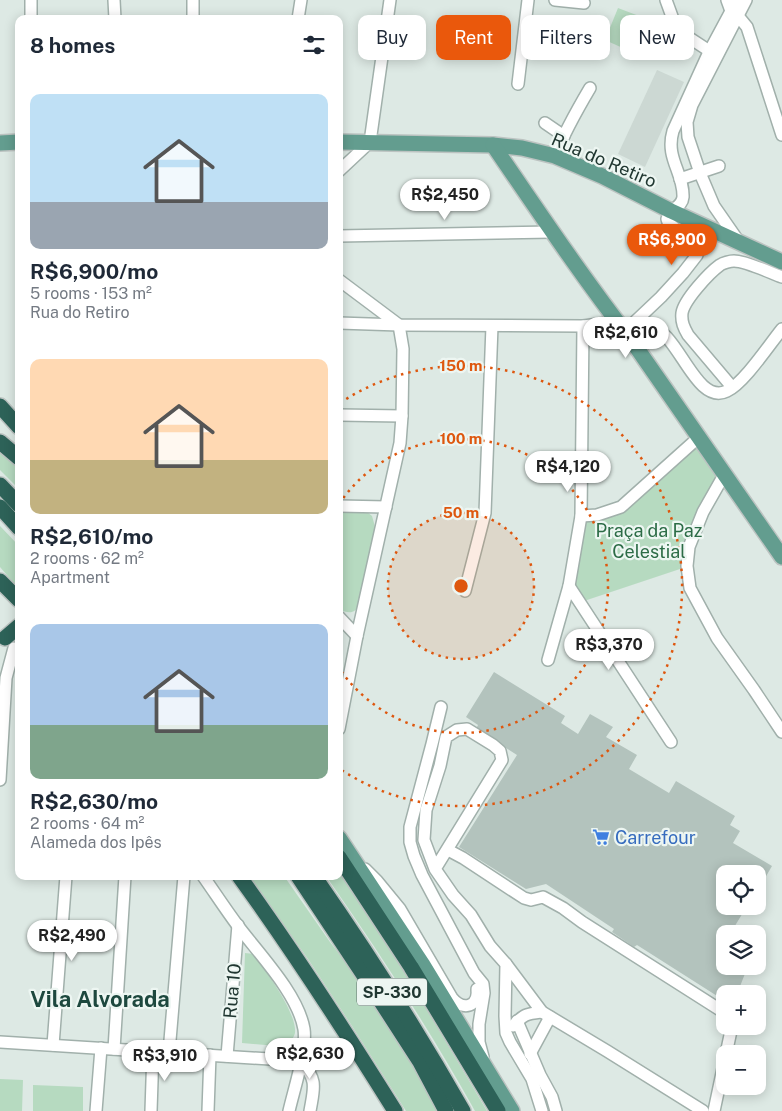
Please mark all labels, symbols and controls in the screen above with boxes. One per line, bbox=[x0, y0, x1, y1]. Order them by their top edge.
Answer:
chip: Buy bbox=[358, 15, 426, 60]
chip: Rent bbox=[436, 15, 511, 60]
chip: Filters bbox=[521, 15, 610, 60]
chip: New bbox=[620, 15, 694, 60]
icon: filters bbox=[300, 31, 328, 59]
text: 8 homes bbox=[30, 33, 115, 58]
icon: home bbox=[134, 126, 224, 216]
street label: Rua do Retiro bbox=[548, 128, 660, 192]
pin: R$2,450 bbox=[399, 178, 491, 221]
text: R$2,450 bbox=[411, 185, 479, 204]
pin: R$6,900 bbox=[626, 224, 718, 266]
text: R$6,900 bbox=[638, 230, 706, 249]
text: R$6,900/mo bbox=[30, 259, 158, 284]
text: 5 rooms · 153 m² bbox=[30, 284, 152, 303]
text: Rua do Retiro bbox=[30, 303, 130, 322]
pin: R$2,610 bbox=[580, 316, 672, 359]
text: R$2,610 bbox=[594, 323, 658, 342]
text: 150 m bbox=[439, 357, 483, 374]
icon: home bbox=[134, 391, 224, 481]
text: 100 m bbox=[440, 430, 482, 447]
pin: R$4,120 bbox=[522, 450, 614, 493]
text: R$4,120 bbox=[536, 457, 600, 476]
text: 50 m bbox=[443, 504, 479, 521]
park label: Praça da Paz Celestial bbox=[596, 520, 702, 562]
text: R$2,610/mo bbox=[30, 524, 153, 549]
text: 2 rooms · 62 m² bbox=[30, 549, 144, 568]
text: Apartment bbox=[30, 568, 110, 587]
centre of rings bbox=[452, 577, 470, 595]
pin: R$3,370 bbox=[563, 628, 655, 671]
text: R$3,370 bbox=[575, 635, 643, 654]
icon: home bbox=[134, 656, 224, 746]
text: R$2,630/mo bbox=[30, 789, 158, 814]
text: 2 rooms · 64 m² bbox=[30, 814, 144, 833]
supermarket icon: Carrefour bbox=[591, 827, 611, 847]
place label: Carrefour bbox=[615, 827, 696, 848]
text: Alameda dos Ipês bbox=[30, 833, 162, 852]
map controls bbox=[716, 865, 766, 1095]
button: locate bbox=[716, 865, 766, 915]
pin: R$2,490 bbox=[26, 920, 118, 962]
button: layers bbox=[716, 925, 766, 975]
text: R$2,490 bbox=[38, 926, 106, 945]
street label: Rua 10 bbox=[219, 963, 245, 1019]
road number: SP-330 bbox=[357, 979, 427, 1006]
button: + bbox=[716, 985, 766, 1035]
district label: Vila Alvorada bbox=[30, 986, 170, 1012]
pin: R$2,630 bbox=[264, 1038, 356, 1080]
pin: R$3,910 bbox=[119, 1040, 211, 1082]
text: R$2,630 bbox=[276, 1044, 344, 1063]
button: − bbox=[716, 1045, 766, 1095]
text: R$3,910 bbox=[133, 1046, 197, 1065]

